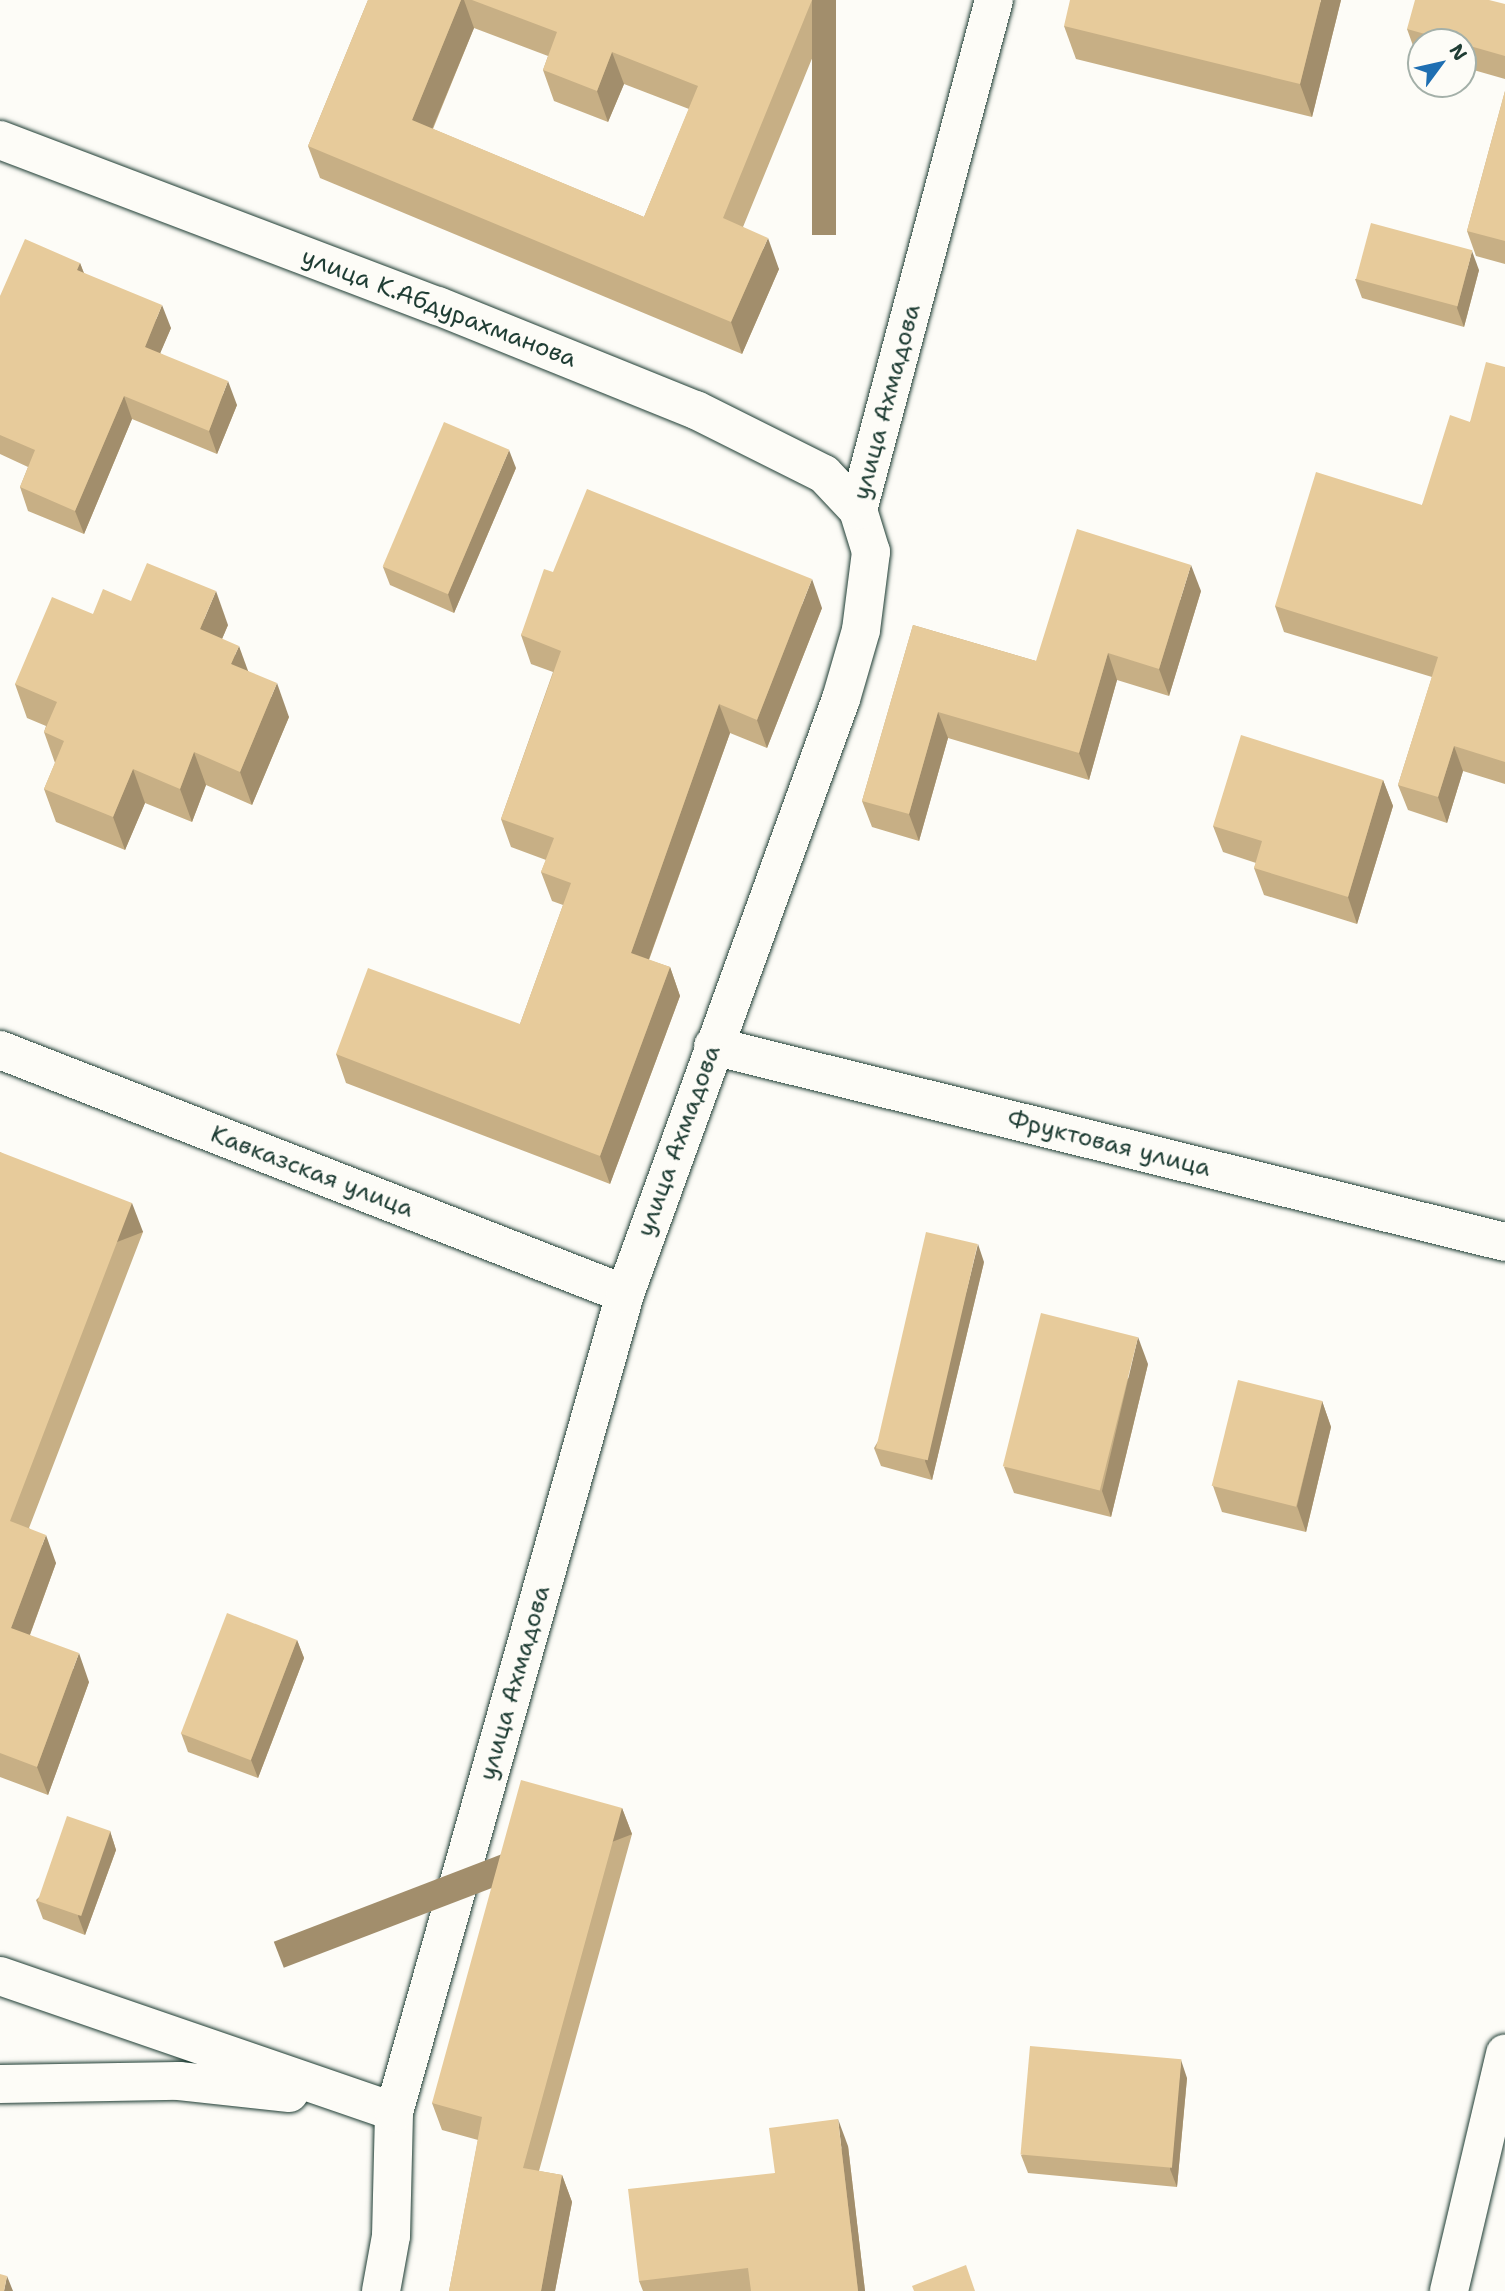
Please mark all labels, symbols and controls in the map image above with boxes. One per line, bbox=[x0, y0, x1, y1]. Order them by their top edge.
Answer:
north arrow bbox=[1407, 28, 1477, 98]
text: N bbox=[1444, 39, 1473, 66]
street label: улица К.Абдурахманова bbox=[298, 242, 580, 374]
street label: улица Ахмадова bbox=[847, 301, 927, 503]
street label: улица Ахмадова bbox=[631, 1041, 727, 1241]
street label: Фруктовая улица bbox=[1004, 1105, 1214, 1183]
street label: Кавказская улица bbox=[206, 1120, 418, 1224]
street label: улица Ахмадова bbox=[473, 1582, 557, 1784]

